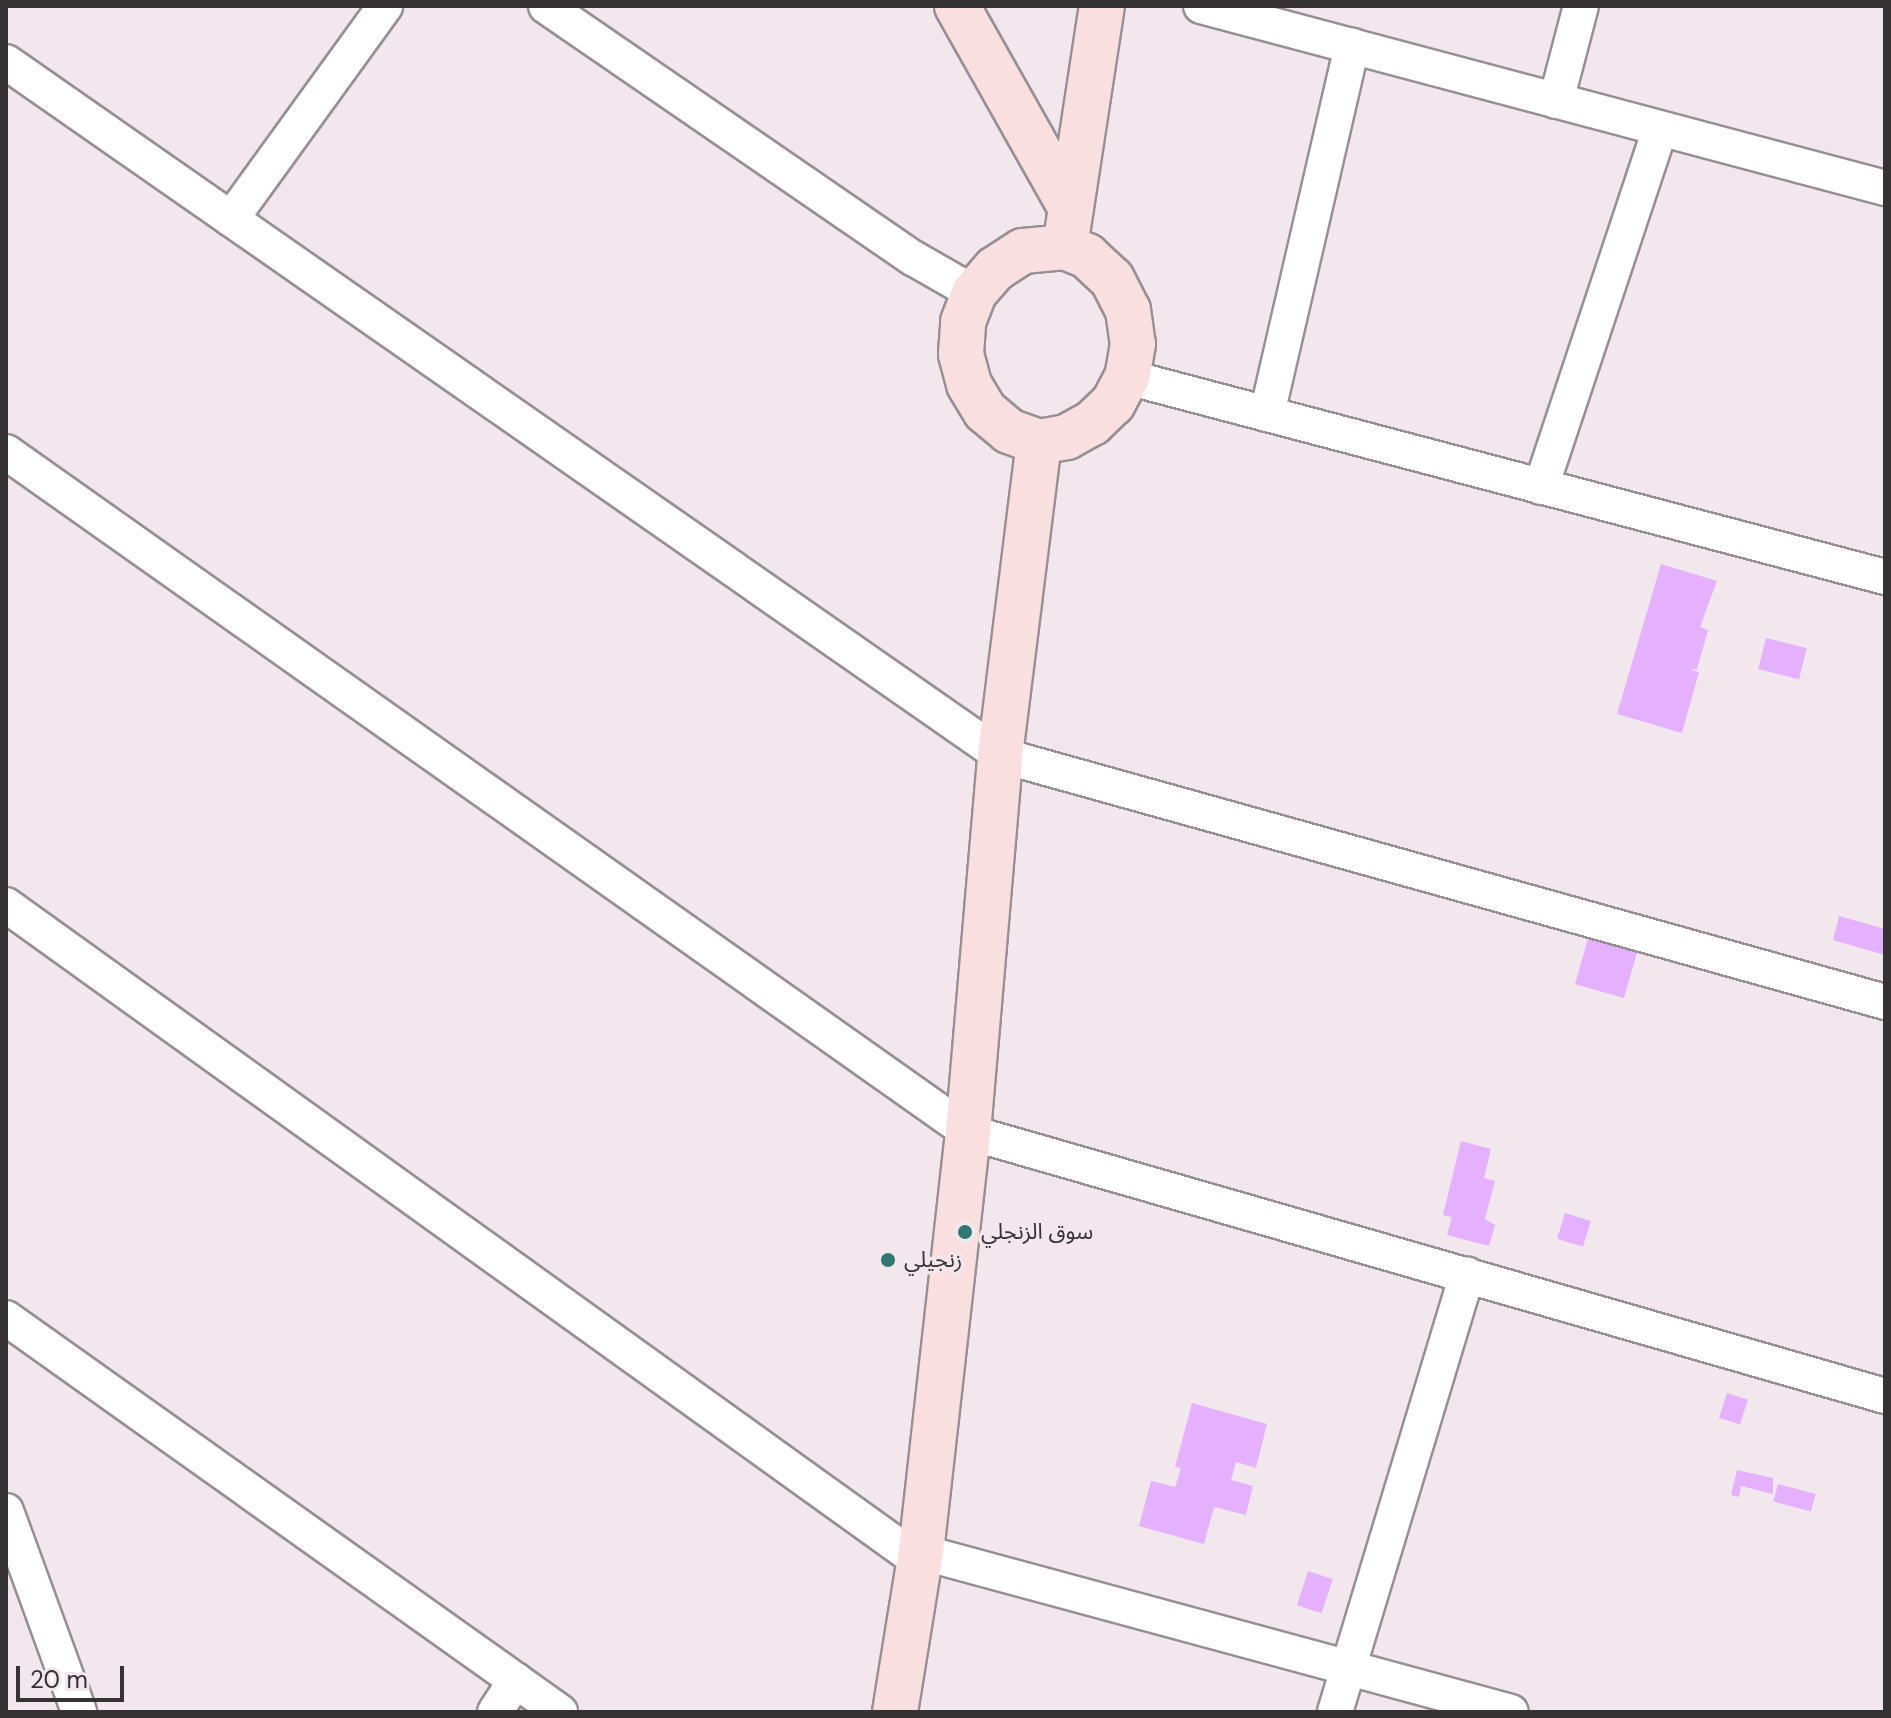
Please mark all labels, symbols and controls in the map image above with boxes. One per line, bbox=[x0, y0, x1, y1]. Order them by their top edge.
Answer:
place label: سوق الزنجلي bbox=[981, 1219, 1093, 1245]
marker: سوق الزنجلي bbox=[956, 1223, 974, 1241]
place label: زنجيلي bbox=[904, 1247, 962, 1273]
marker: زنجيلي bbox=[879, 1251, 897, 1269]
scale bar bbox=[20, 1650, 128, 1700]
text: 20 m bbox=[30, 1664, 88, 1695]

